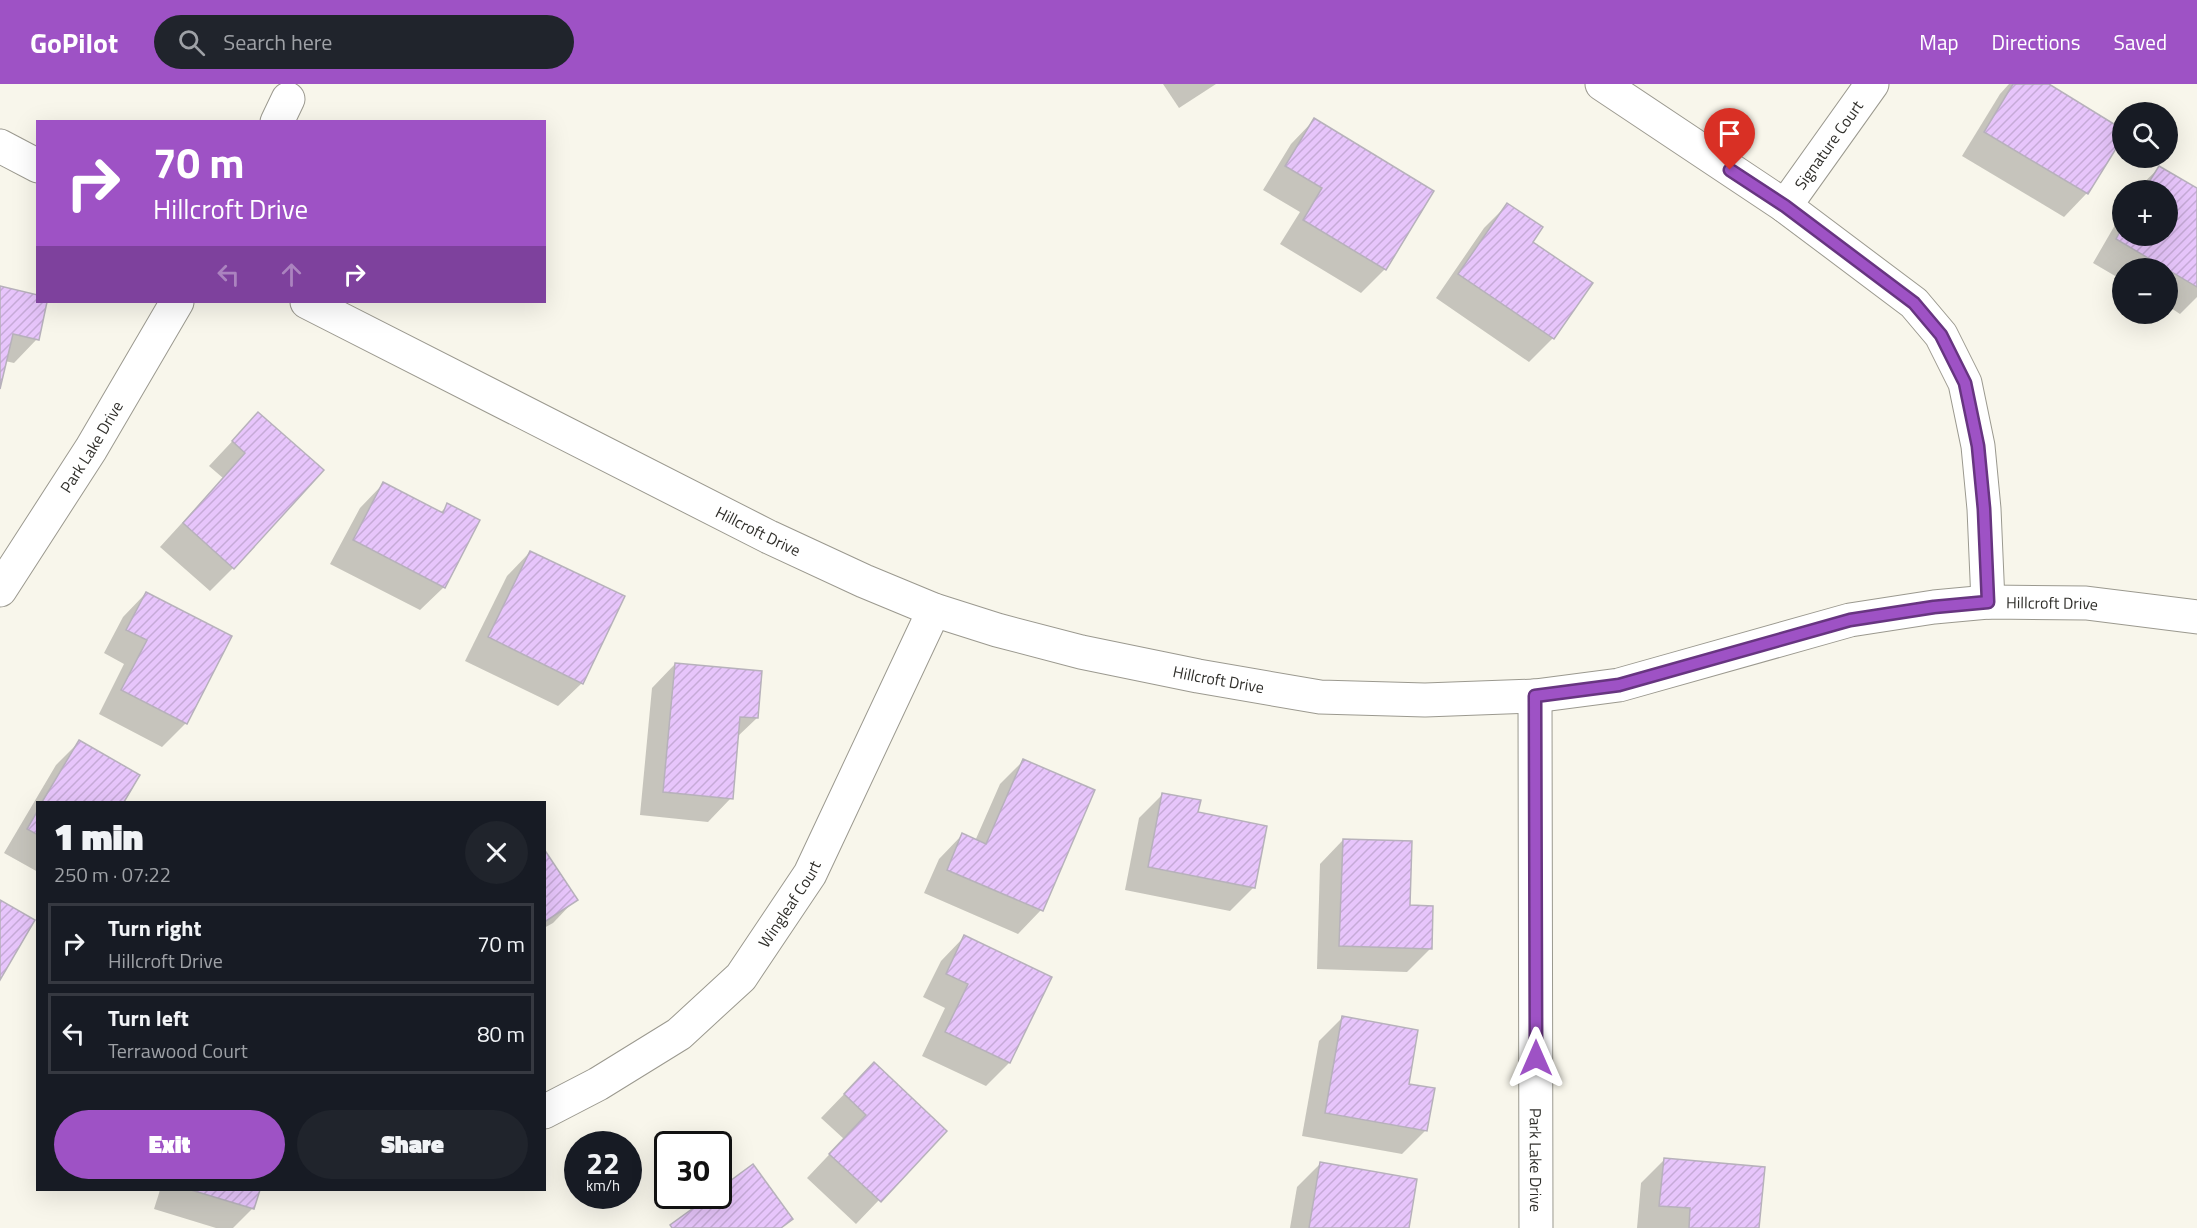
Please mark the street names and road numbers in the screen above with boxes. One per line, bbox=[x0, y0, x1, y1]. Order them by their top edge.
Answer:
street label: Signature Court bbox=[1788, 95, 1869, 195]
street label: Park Lake Drive bbox=[54, 396, 129, 497]
street label: Hillcroft Drive bbox=[712, 500, 805, 562]
street label: Hillcroft Drive bbox=[2006, 590, 2099, 616]
street label: Hillcroft Drive bbox=[1171, 659, 1266, 699]
street label: Wingleaf Court bbox=[752, 856, 827, 952]
street label: Park Lake Drive bbox=[1524, 1108, 1548, 1212]

